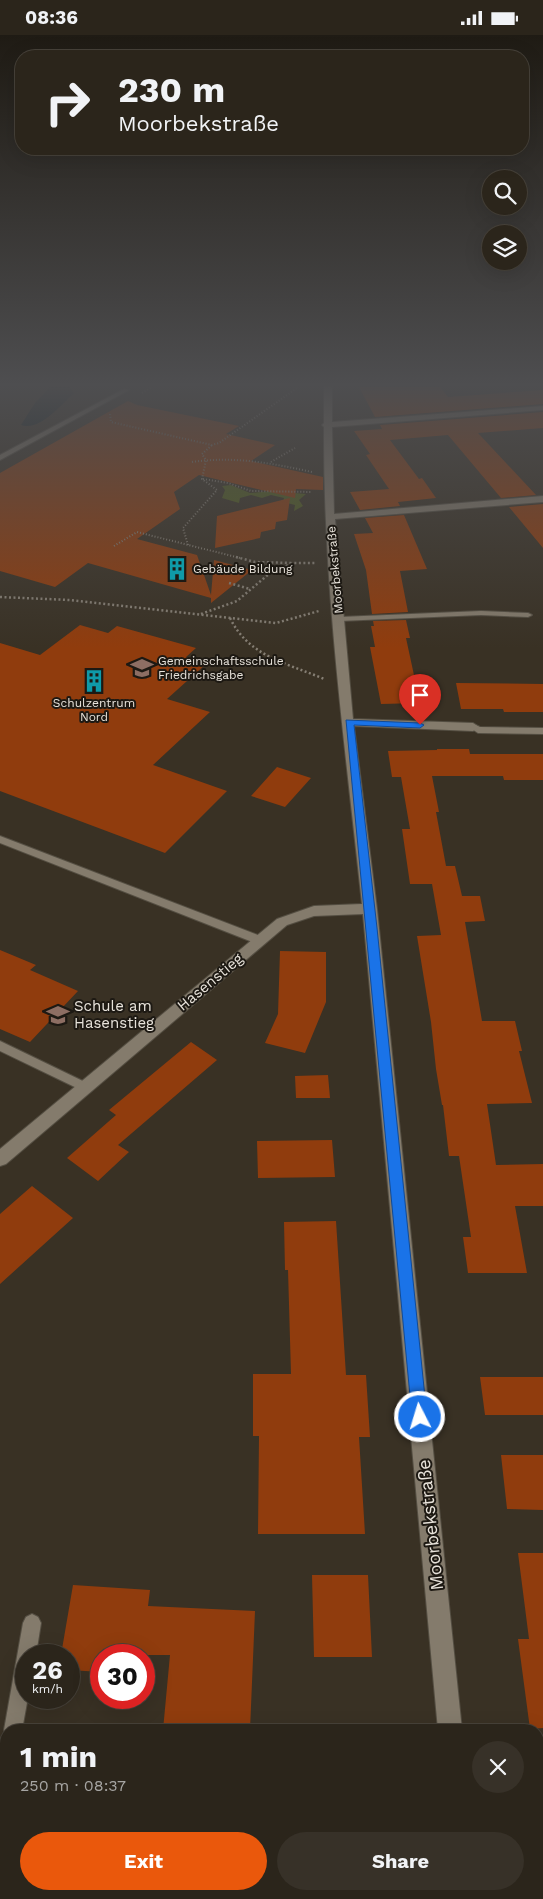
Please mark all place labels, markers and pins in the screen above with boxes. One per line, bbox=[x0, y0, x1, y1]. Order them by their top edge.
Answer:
building icon: Gebäude Bildung bbox=[164, 556, 190, 582]
place label: Gebäude Bildung bbox=[193, 562, 293, 576]
place label: Gemeinschaftsschule Friedrichsgabe bbox=[158, 654, 284, 682]
school or university icon: Gemeinschaftsschule Friedrichsgabe bbox=[129, 655, 155, 681]
building icon: Schulzentrum Nord bbox=[81, 668, 107, 694]
pin bbox=[399, 674, 441, 725]
place label: Schulzentrum Nord bbox=[53, 696, 135, 724]
place label: Schule am Hasenstieg bbox=[74, 997, 154, 1032]
school or university icon: Schule am Hasenstieg bbox=[45, 1002, 71, 1028]

